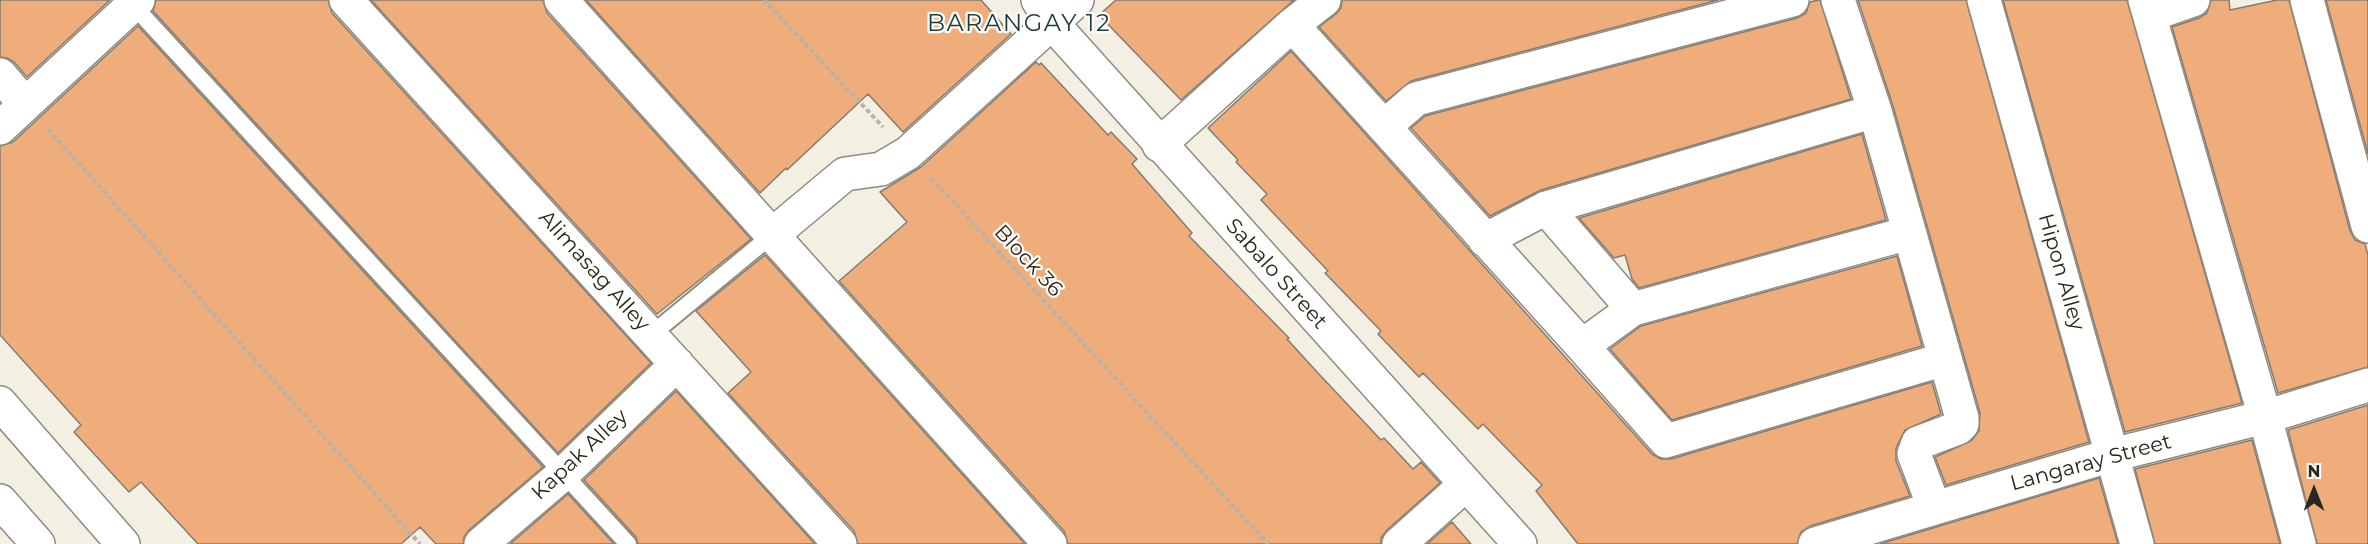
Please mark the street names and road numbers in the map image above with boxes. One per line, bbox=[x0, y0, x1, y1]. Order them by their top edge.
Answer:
street label: Alimasag Alley bbox=[533, 205, 655, 337]
street label: Hipon Alley bbox=[2032, 211, 2090, 333]
street label: Sabalo Street bbox=[1220, 214, 1332, 334]
street label: Block 36 bbox=[988, 220, 1068, 302]
street label: Kapak Alley bbox=[527, 404, 633, 506]
street label: Langaray Street bbox=[2008, 429, 2174, 497]

